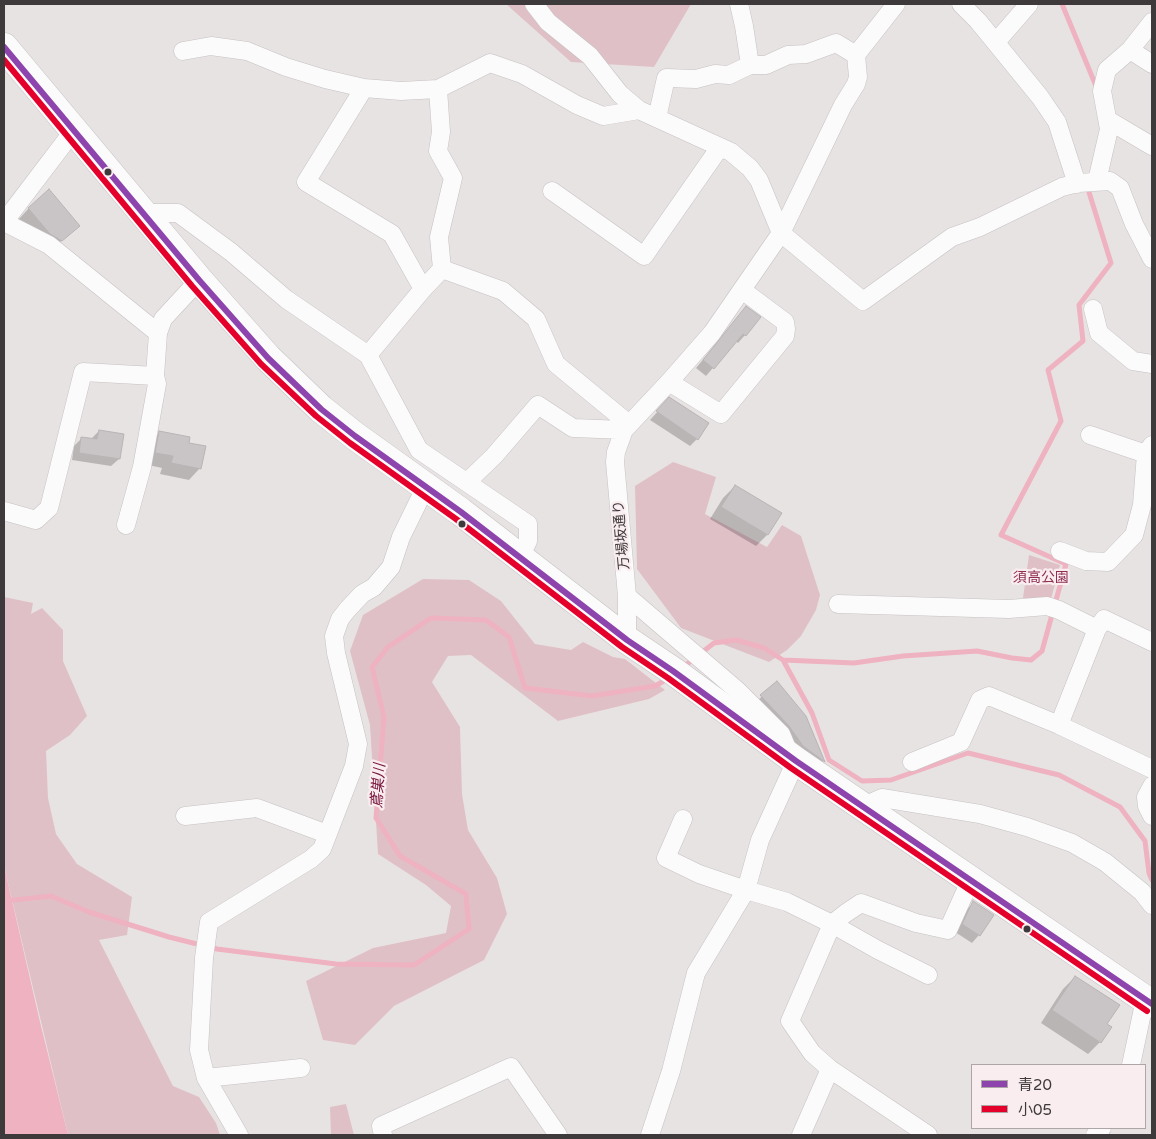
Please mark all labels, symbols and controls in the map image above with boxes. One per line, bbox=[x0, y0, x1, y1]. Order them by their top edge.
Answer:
unlabelled marker bbox=[103, 167, 113, 177]
street label: 万場坂通り bbox=[611, 499, 633, 571]
unlabelled marker bbox=[457, 519, 467, 529]
park label: 須高公園 bbox=[1013, 570, 1069, 586]
water label: 鳶巣川 bbox=[368, 763, 390, 809]
unlabelled marker bbox=[1022, 924, 1032, 934]
legend bbox=[971, 1064, 1146, 1129]
text: 青20 bbox=[1018, 1076, 1052, 1094]
text: 小05 bbox=[1018, 1101, 1052, 1119]

